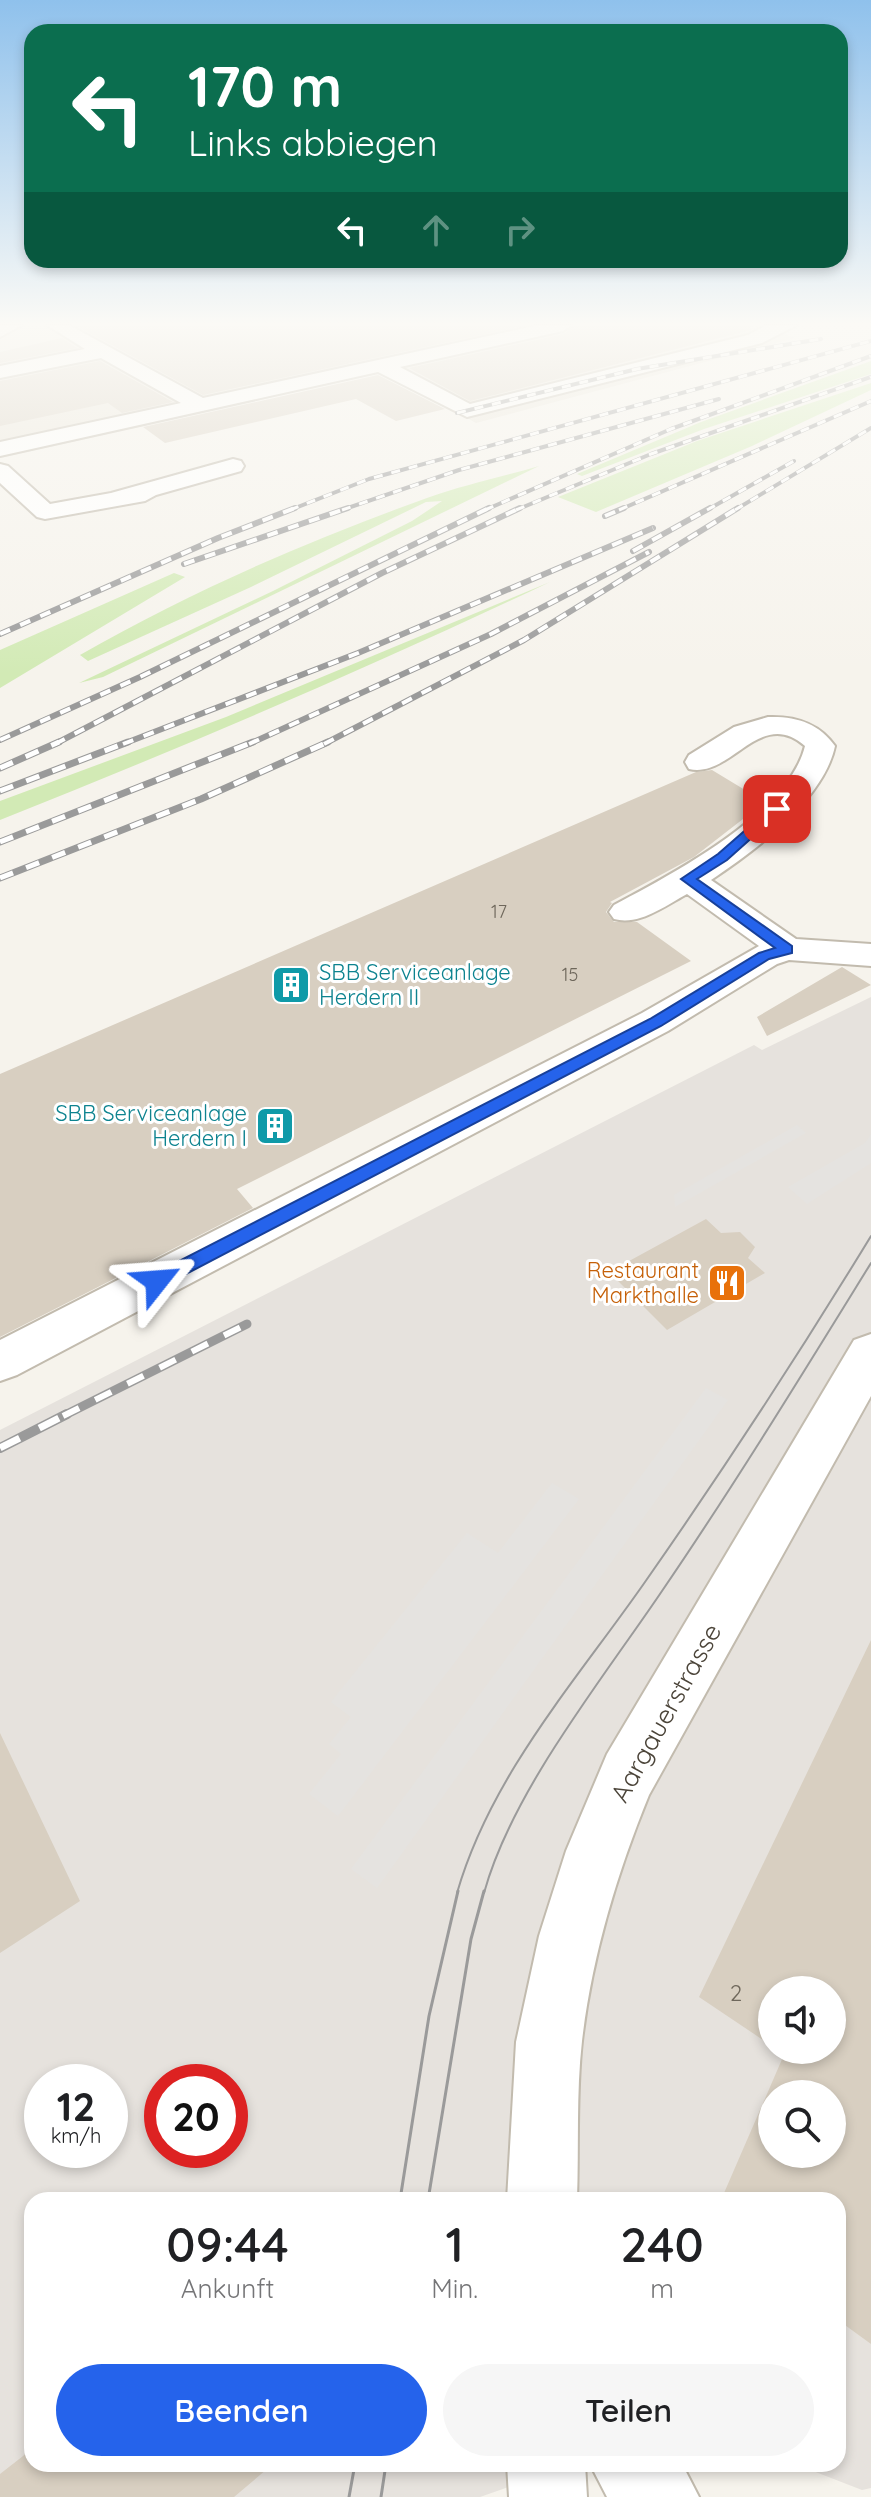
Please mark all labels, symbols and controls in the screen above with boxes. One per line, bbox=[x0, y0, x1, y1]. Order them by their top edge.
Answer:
text: 170 m bbox=[188, 51, 342, 121]
icon: left bbox=[56, 56, 160, 160]
text: Links abbiegen bbox=[188, 120, 438, 165]
icon: left bbox=[330, 208, 374, 252]
icon: ahead bbox=[414, 208, 458, 252]
icon: right bbox=[498, 208, 542, 252]
pin bbox=[743, 775, 811, 843]
icon: arrive bbox=[755, 787, 799, 831]
house number: 17 bbox=[491, 900, 507, 923]
place label: SBB Serviceanlage Herdern II bbox=[319, 958, 511, 1011]
house number: 15 bbox=[562, 963, 578, 986]
building icon: SBB Serviceanlage Herdern II bbox=[270, 964, 312, 1006]
place label: SBB Serviceanlage Herdern I bbox=[55, 1099, 247, 1152]
building icon: SBB Serviceanlage Herdern I bbox=[254, 1105, 296, 1147]
position arrow bbox=[115, 1239, 199, 1323]
place label: Restaurant Markthalle bbox=[587, 1256, 699, 1309]
restaurant icon: Restaurant Markthalle bbox=[706, 1262, 748, 1304]
street label: Aargauerstrasse bbox=[603, 1618, 728, 1808]
map controls bbox=[758, 1976, 846, 2168]
button: sound bbox=[758, 1976, 846, 2064]
house number: 2 bbox=[730, 1979, 742, 2007]
speed limit sign: 20 bbox=[144, 2064, 248, 2168]
button: search bbox=[758, 2080, 846, 2168]
text: 12 bbox=[57, 2081, 95, 2131]
text: km/h bbox=[51, 2123, 101, 2148]
text: 09:44 bbox=[166, 2214, 289, 2274]
text: 1 bbox=[445, 2214, 464, 2274]
text: 240 bbox=[620, 2214, 704, 2274]
text: Ankunft bbox=[181, 2272, 274, 2305]
text: Min. bbox=[431, 2272, 478, 2305]
text: m bbox=[650, 2272, 674, 2305]
button: Beenden bbox=[56, 2364, 427, 2456]
button: Teilen bbox=[443, 2364, 814, 2456]

